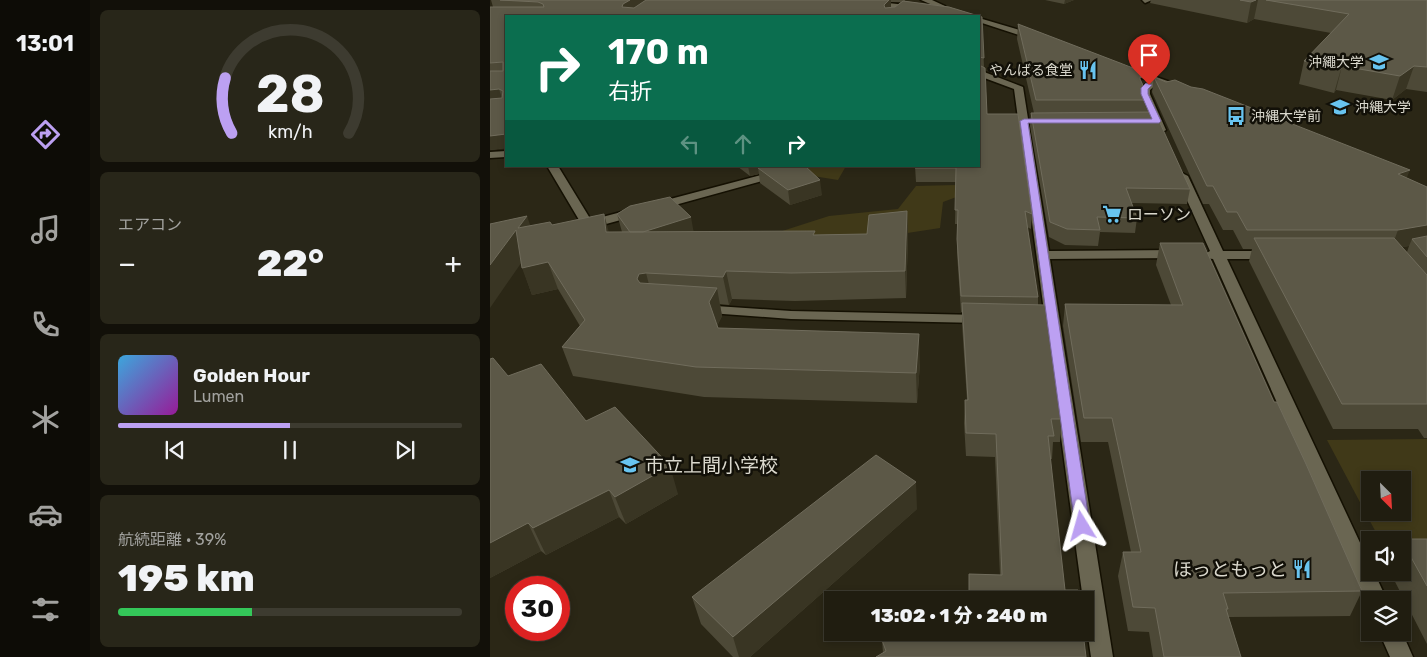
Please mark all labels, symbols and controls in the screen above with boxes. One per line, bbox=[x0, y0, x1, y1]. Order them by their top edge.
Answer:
text: 13:01 bbox=[16, 30, 74, 57]
text: 170 m bbox=[608, 31, 709, 73]
pin bbox=[1128, 34, 1170, 85]
icon: right bbox=[525, 35, 590, 100]
icon: arrive bbox=[1135, 41, 1163, 69]
school or university icon: 沖繩大学 bbox=[1368, 51, 1390, 73]
place label: 沖繩大学 bbox=[1308, 54, 1364, 71]
restaurant icon: やんばる食堂 bbox=[1077, 59, 1099, 81]
place label: やんばる食堂 bbox=[989, 62, 1073, 79]
text: 28 bbox=[255, 63, 325, 125]
text: 右折 bbox=[608, 78, 652, 105]
school or university icon: 沖縄大学 bbox=[1329, 96, 1351, 118]
place label: 沖縄大学 bbox=[1355, 99, 1411, 116]
bus stop icon: 沖縄大学前 bbox=[1225, 105, 1247, 127]
place label: 沖縄大学前 bbox=[1251, 108, 1321, 125]
icon: directions bbox=[28, 117, 63, 152]
text: km/h bbox=[268, 121, 312, 142]
icon: left bbox=[676, 130, 704, 158]
icon: ahead bbox=[729, 130, 757, 158]
icon: right bbox=[782, 130, 810, 158]
supermarket icon: ローソン bbox=[1101, 203, 1123, 225]
place label: ローソン bbox=[1127, 205, 1191, 224]
icon: music bbox=[28, 212, 63, 247]
text: エアコン bbox=[118, 215, 182, 234]
text: 22° bbox=[257, 240, 324, 286]
text: − bbox=[118, 247, 136, 280]
text: + bbox=[445, 247, 462, 280]
icon: phone bbox=[28, 307, 63, 342]
text: Golden Hour bbox=[193, 364, 310, 387]
text: Lumen bbox=[193, 387, 244, 406]
icon: climate bbox=[28, 402, 63, 437]
icon: previous bbox=[161, 436, 189, 464]
icon: pause bbox=[276, 436, 304, 464]
icon: next bbox=[391, 436, 419, 464]
school or university icon: 市立上間小学校 bbox=[619, 454, 641, 476]
place label: 市立上間小学校 bbox=[645, 454, 778, 477]
north arrow bbox=[1361, 471, 1411, 521]
map controls bbox=[1361, 471, 1411, 641]
icon: car bbox=[28, 497, 63, 532]
position arrow bbox=[1055, 499, 1107, 551]
text: 航続距離 · 39% bbox=[118, 530, 226, 549]
button: sound bbox=[1361, 531, 1411, 581]
text: 195 km bbox=[118, 555, 255, 601]
place label: ほっともっと bbox=[1173, 558, 1287, 581]
restaurant icon: ほっともっと bbox=[1291, 558, 1313, 580]
speed limit sign: 30 bbox=[505, 576, 570, 641]
button: layers bbox=[1361, 591, 1411, 641]
icon: filters bbox=[28, 592, 63, 627]
text: 13:02 · 1 分 · 240 m bbox=[871, 604, 1047, 627]

